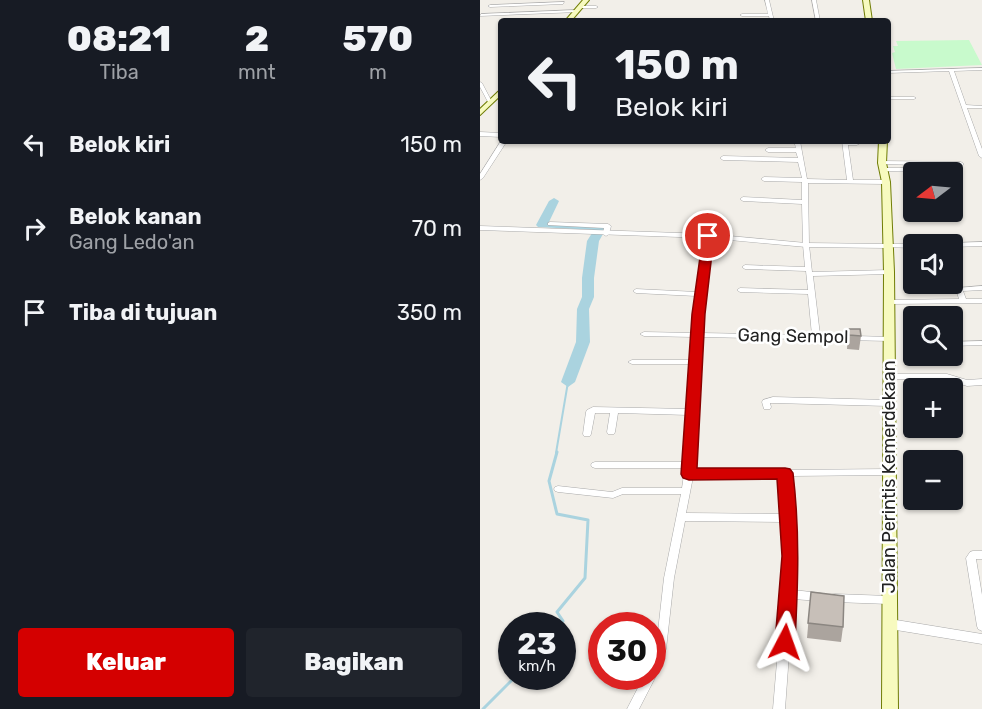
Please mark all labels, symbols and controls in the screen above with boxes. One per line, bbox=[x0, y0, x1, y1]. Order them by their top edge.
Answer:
text: 08:21 bbox=[67, 17, 171, 60]
text: 2 bbox=[245, 17, 269, 60]
text: 570 bbox=[342, 17, 413, 60]
text: 150 m bbox=[615, 40, 739, 90]
icon: left bbox=[516, 42, 594, 120]
text: Tiba bbox=[99, 60, 139, 84]
text: mnt bbox=[238, 60, 276, 84]
text: m bbox=[369, 60, 387, 84]
text: Belok kiri bbox=[615, 91, 728, 123]
icon: left bbox=[18, 128, 51, 161]
text: Belok kiri bbox=[69, 131, 170, 158]
text: 150 m bbox=[401, 131, 462, 158]
north arrow bbox=[903, 162, 963, 222]
map controls bbox=[903, 162, 963, 510]
text: Belok kanan bbox=[69, 203, 202, 230]
pin bbox=[682, 210, 733, 261]
icon: right bbox=[18, 212, 51, 245]
text: 70 m bbox=[412, 215, 462, 242]
icon: arrive bbox=[691, 219, 724, 252]
text: Gang Ledo'an bbox=[69, 230, 195, 254]
button: sound bbox=[903, 234, 963, 294]
icon: arrive bbox=[18, 296, 51, 329]
text: Tiba di tujuan bbox=[69, 299, 217, 326]
text: 350 m bbox=[397, 299, 462, 326]
button: search bbox=[903, 306, 963, 366]
street label: Gang Sempol bbox=[737, 324, 849, 348]
street label: Jalan Perintis Kemerdekaan bbox=[878, 360, 900, 594]
button: + bbox=[903, 378, 963, 438]
button: − bbox=[903, 450, 963, 510]
position arrow bbox=[753, 610, 817, 674]
speed limit sign: 30 bbox=[588, 612, 666, 690]
text: 23 bbox=[517, 626, 557, 662]
button: Keluar bbox=[18, 628, 234, 697]
button: Bagikan bbox=[246, 628, 462, 697]
text: km/h bbox=[518, 657, 556, 675]

